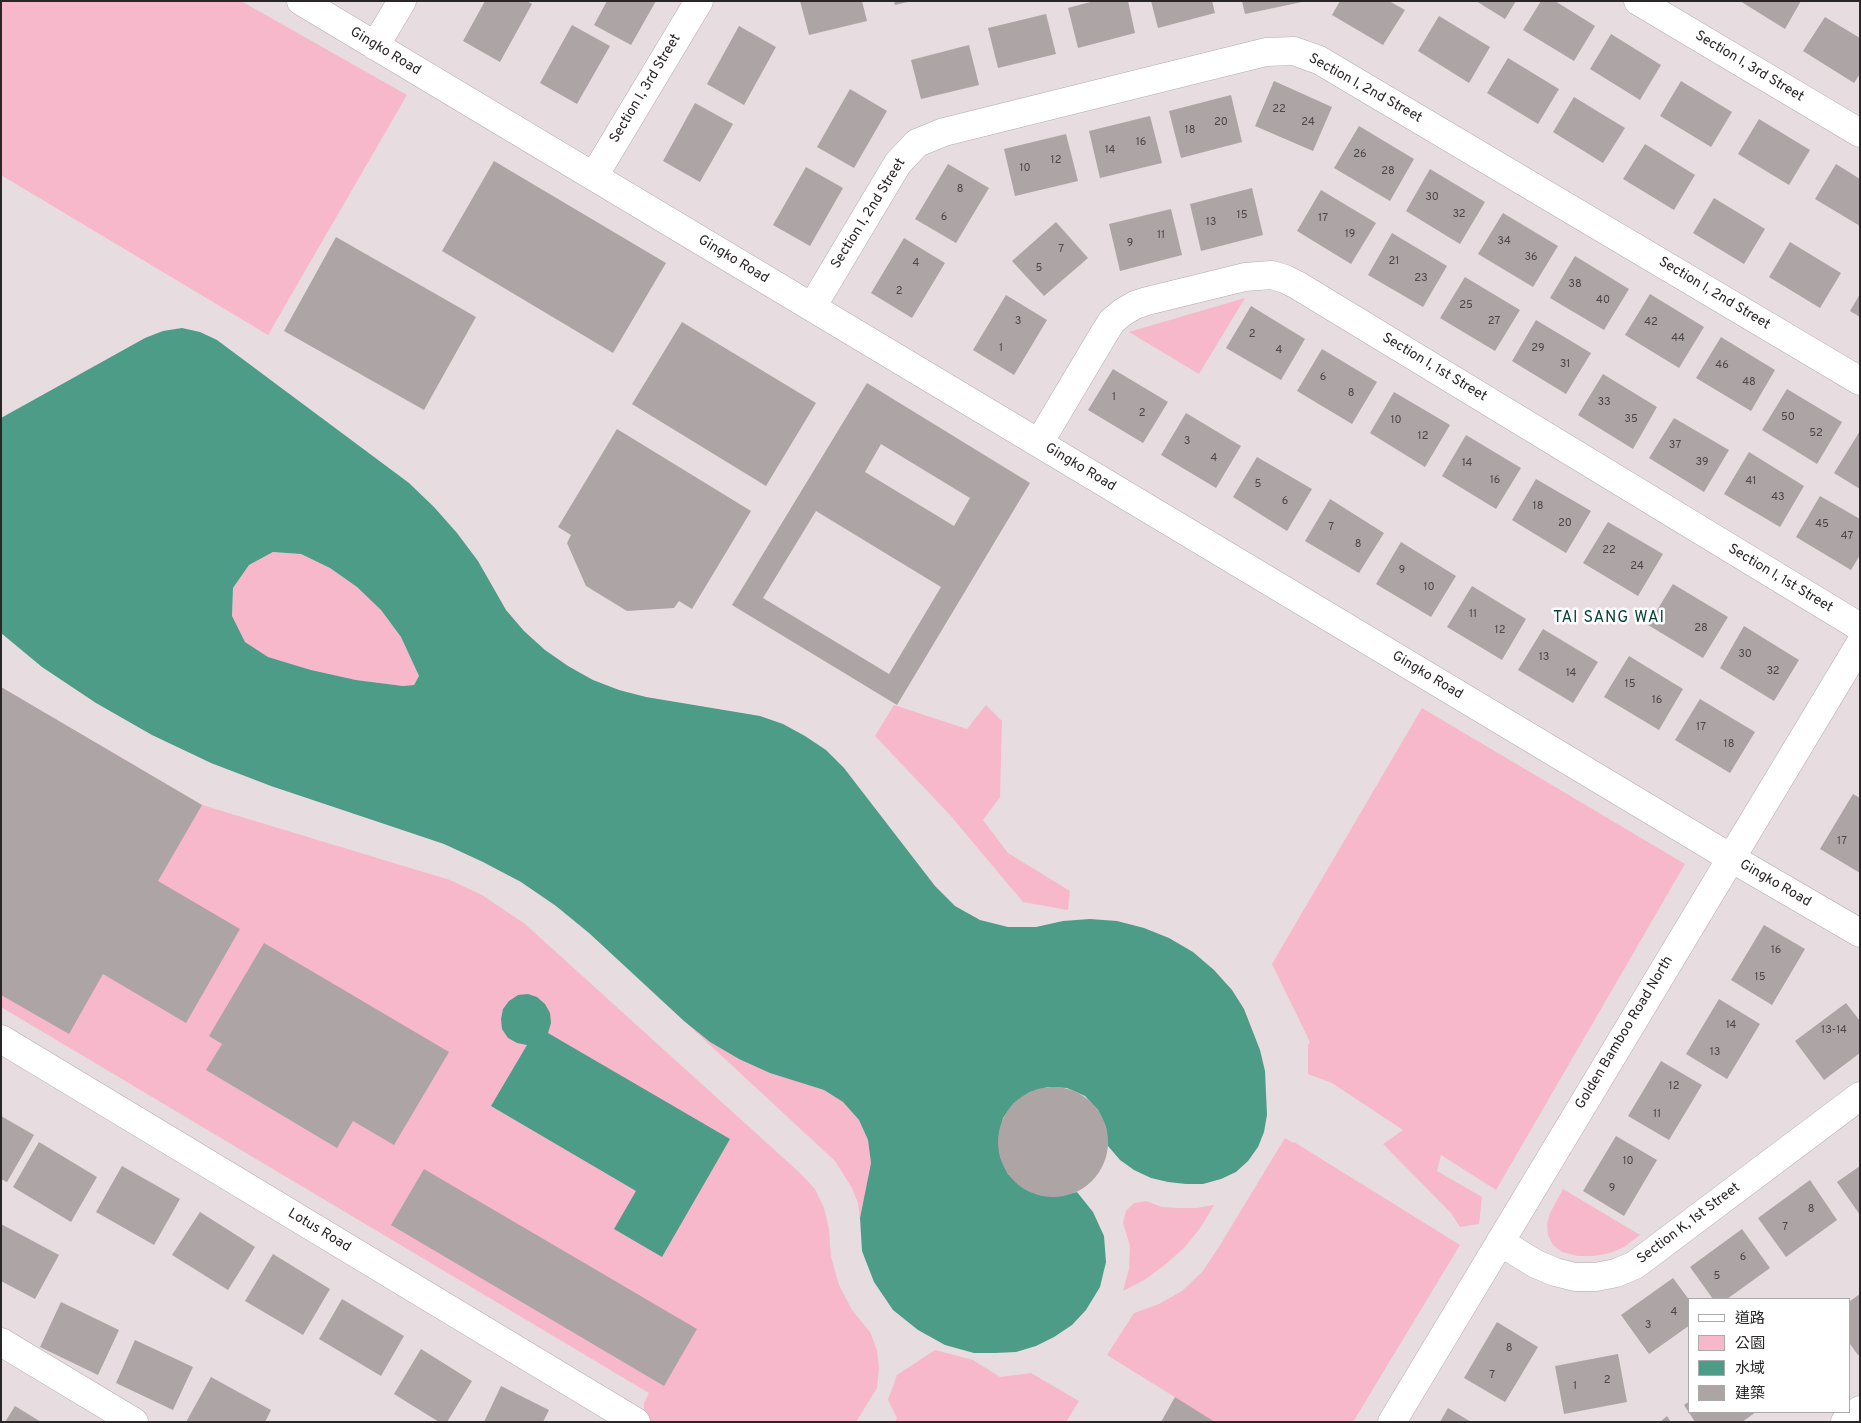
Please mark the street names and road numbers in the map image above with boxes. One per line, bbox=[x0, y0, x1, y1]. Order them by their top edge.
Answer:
street label: Gingko Road bbox=[347, 24, 423, 80]
street label: Section I, 3rd Street bbox=[1692, 28, 1806, 106]
street label: Section I, 3rd Street bbox=[607, 32, 685, 146]
street label: Section I, 2nd Street bbox=[1305, 51, 1425, 127]
street label: Section I, 2nd Street bbox=[828, 156, 910, 272]
street label: Gingko Road bbox=[695, 232, 771, 288]
street label: Section I, 2nd Street bbox=[1655, 254, 1773, 334]
street label: Section I, 1st Street bbox=[1379, 330, 1489, 406]
street label: Gingko Road bbox=[1042, 440, 1118, 496]
street label: Section I, 1st Street bbox=[1725, 541, 1835, 617]
street label: Gingko Road bbox=[1389, 648, 1465, 704]
street label: Gingko Road bbox=[1736, 857, 1814, 911]
street label: Golden Bamboo Road North bbox=[1573, 953, 1677, 1113]
street label: Section K, 1st Street bbox=[1634, 1180, 1744, 1268]
street label: Lotus Road bbox=[284, 1206, 354, 1256]

